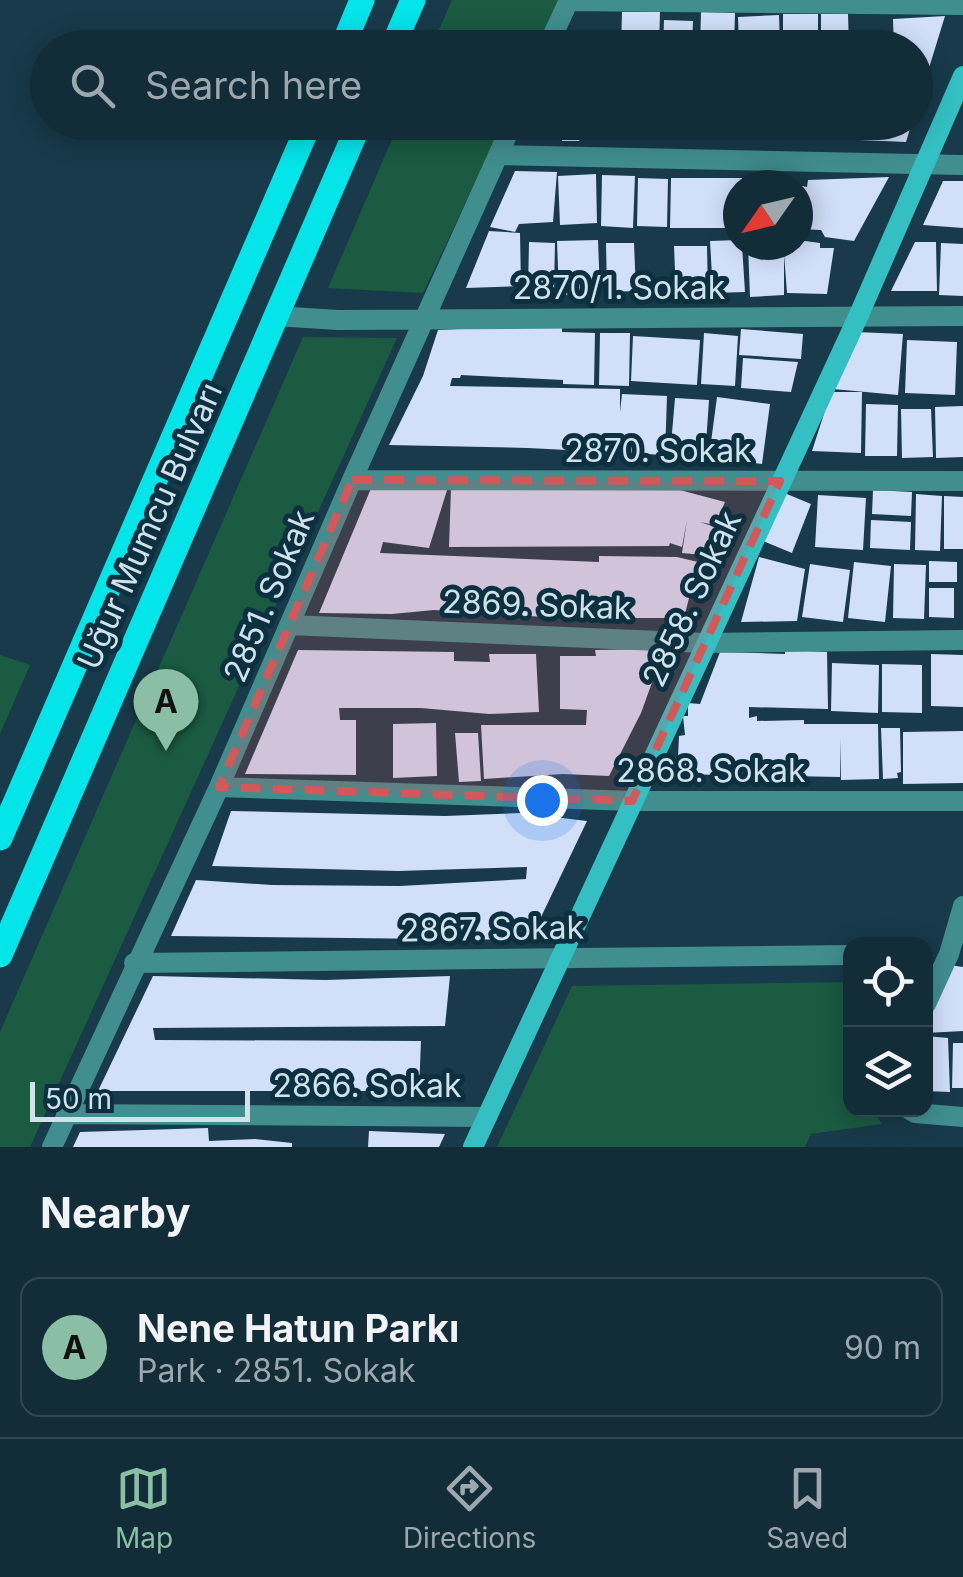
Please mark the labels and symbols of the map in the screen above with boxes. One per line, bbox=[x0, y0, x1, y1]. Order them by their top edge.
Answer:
north arrow bbox=[723, 170, 813, 260]
street label: 2870/1. Sokak bbox=[513, 268, 726, 307]
street label: Uğur Mumcu Bulvarı bbox=[69, 377, 230, 675]
street label: 2870. Sokak bbox=[564, 431, 752, 470]
street label: 2851. Sokak bbox=[215, 504, 322, 688]
street label: 2858. Sokak bbox=[634, 505, 749, 693]
street label: 2869. Sokak bbox=[442, 582, 633, 627]
pin: A bbox=[134, 668, 198, 751]
street label: 2868. Sokak bbox=[616, 751, 806, 790]
your location bbox=[517, 775, 568, 826]
street label: 2867. Sokak bbox=[400, 907, 585, 950]
street label: 2866. Sokak bbox=[273, 1066, 462, 1105]
scale bar bbox=[30, 1077, 250, 1122]

